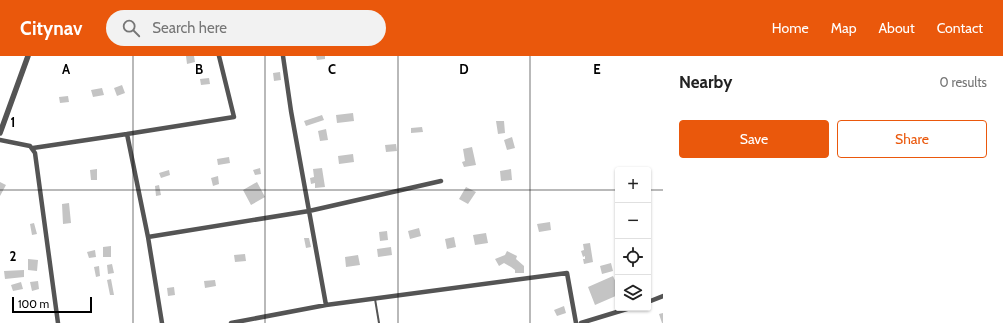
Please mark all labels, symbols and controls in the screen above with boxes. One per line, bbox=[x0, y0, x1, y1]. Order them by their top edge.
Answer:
search box bbox=[106, 10, 386, 46]
text: Citynav bbox=[20, 17, 82, 40]
icon: search bbox=[120, 17, 142, 39]
text: Search here bbox=[152, 19, 227, 37]
text: Home bbox=[772, 19, 809, 37]
text: Map bbox=[831, 19, 856, 37]
text: About bbox=[878, 19, 915, 37]
text: Contact bbox=[937, 19, 983, 37]
text: A bbox=[62, 61, 71, 77]
text: B bbox=[195, 61, 203, 77]
text: C bbox=[328, 61, 336, 77]
text: D bbox=[459, 61, 469, 77]
text: E bbox=[593, 61, 601, 77]
text: Nearby bbox=[679, 72, 732, 92]
text: 0 results bbox=[939, 74, 987, 90]
text: 1 bbox=[11, 114, 15, 130]
button: Save bbox=[679, 120, 829, 158]
button: Share bbox=[837, 120, 987, 158]
map controls bbox=[615, 167, 651, 311]
button: + bbox=[615, 167, 651, 203]
button: − bbox=[615, 203, 651, 239]
button: locate bbox=[615, 239, 651, 275]
text: 2 bbox=[10, 248, 17, 264]
button: layers bbox=[615, 275, 651, 311]
scale bar bbox=[12, 295, 92, 314]
text: 100 m bbox=[18, 297, 49, 311]

